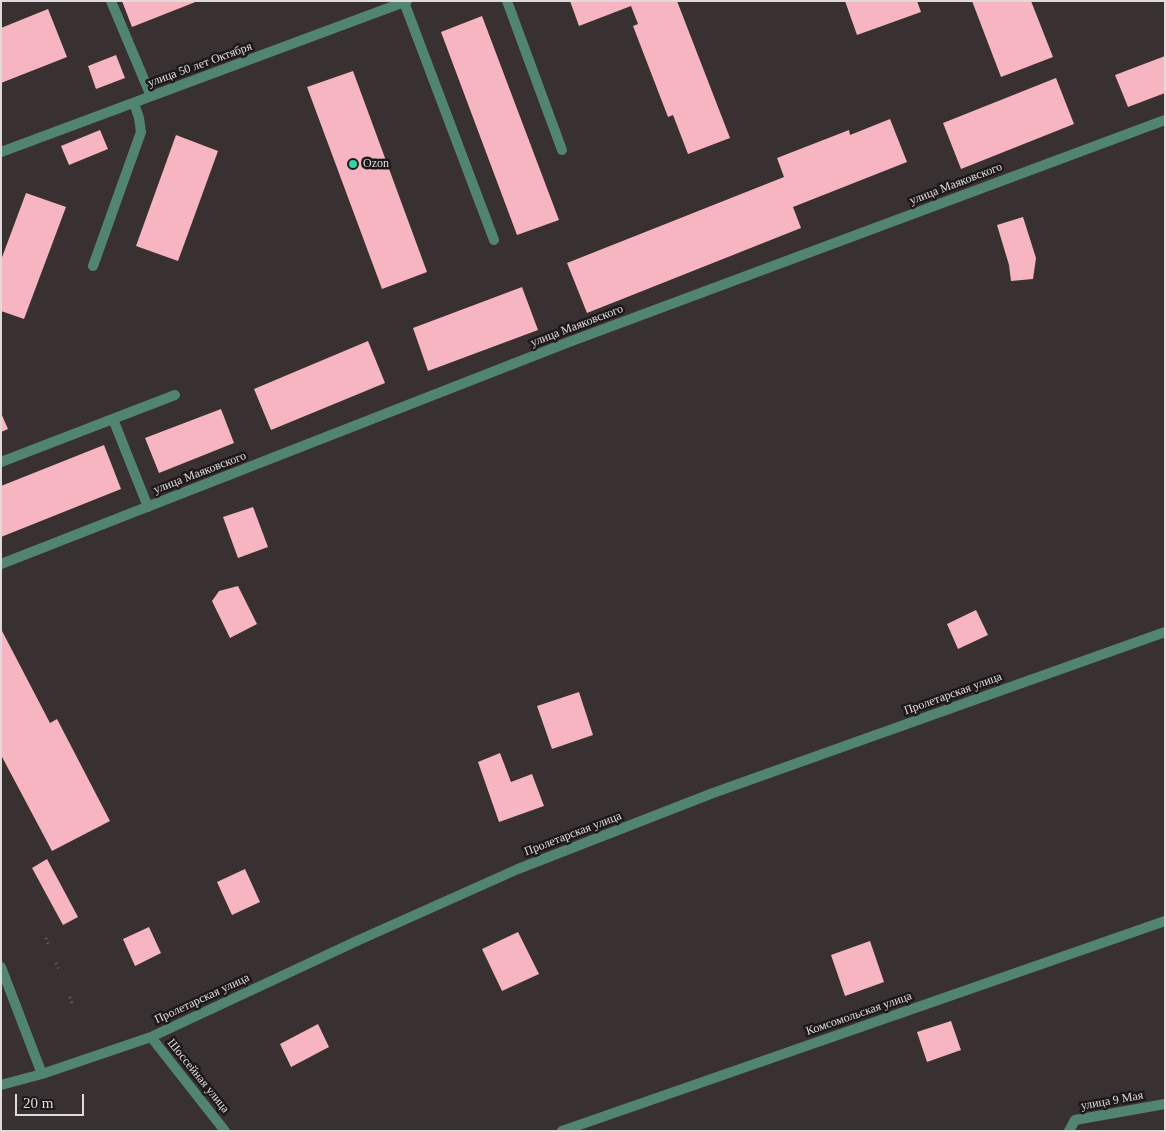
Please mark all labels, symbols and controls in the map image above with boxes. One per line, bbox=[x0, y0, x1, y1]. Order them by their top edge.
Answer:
street label: улица 50 лет Октября bbox=[146, 39, 254, 91]
place label: Ozon bbox=[363, 157, 389, 171]
marker: Ozon bbox=[347, 158, 359, 170]
street label: улица Маяковского bbox=[908, 160, 1004, 208]
street label: улица Маяковского bbox=[529, 302, 625, 350]
street label: улица Маяковского bbox=[152, 449, 248, 497]
street label: Пролетарская улица bbox=[902, 670, 1004, 718]
street label: Пролетарская улица bbox=[522, 809, 624, 859]
street label: Пролетарская улица bbox=[152, 971, 252, 1027]
street label: Комсомольская улица bbox=[804, 989, 914, 1039]
street label: Шоссейная улица bbox=[164, 1036, 232, 1116]
scale bar bbox=[18, 1084, 86, 1116]
street label: улица 9 Мая bbox=[1080, 1088, 1144, 1114]
text: 20 m bbox=[23, 1095, 53, 1111]

